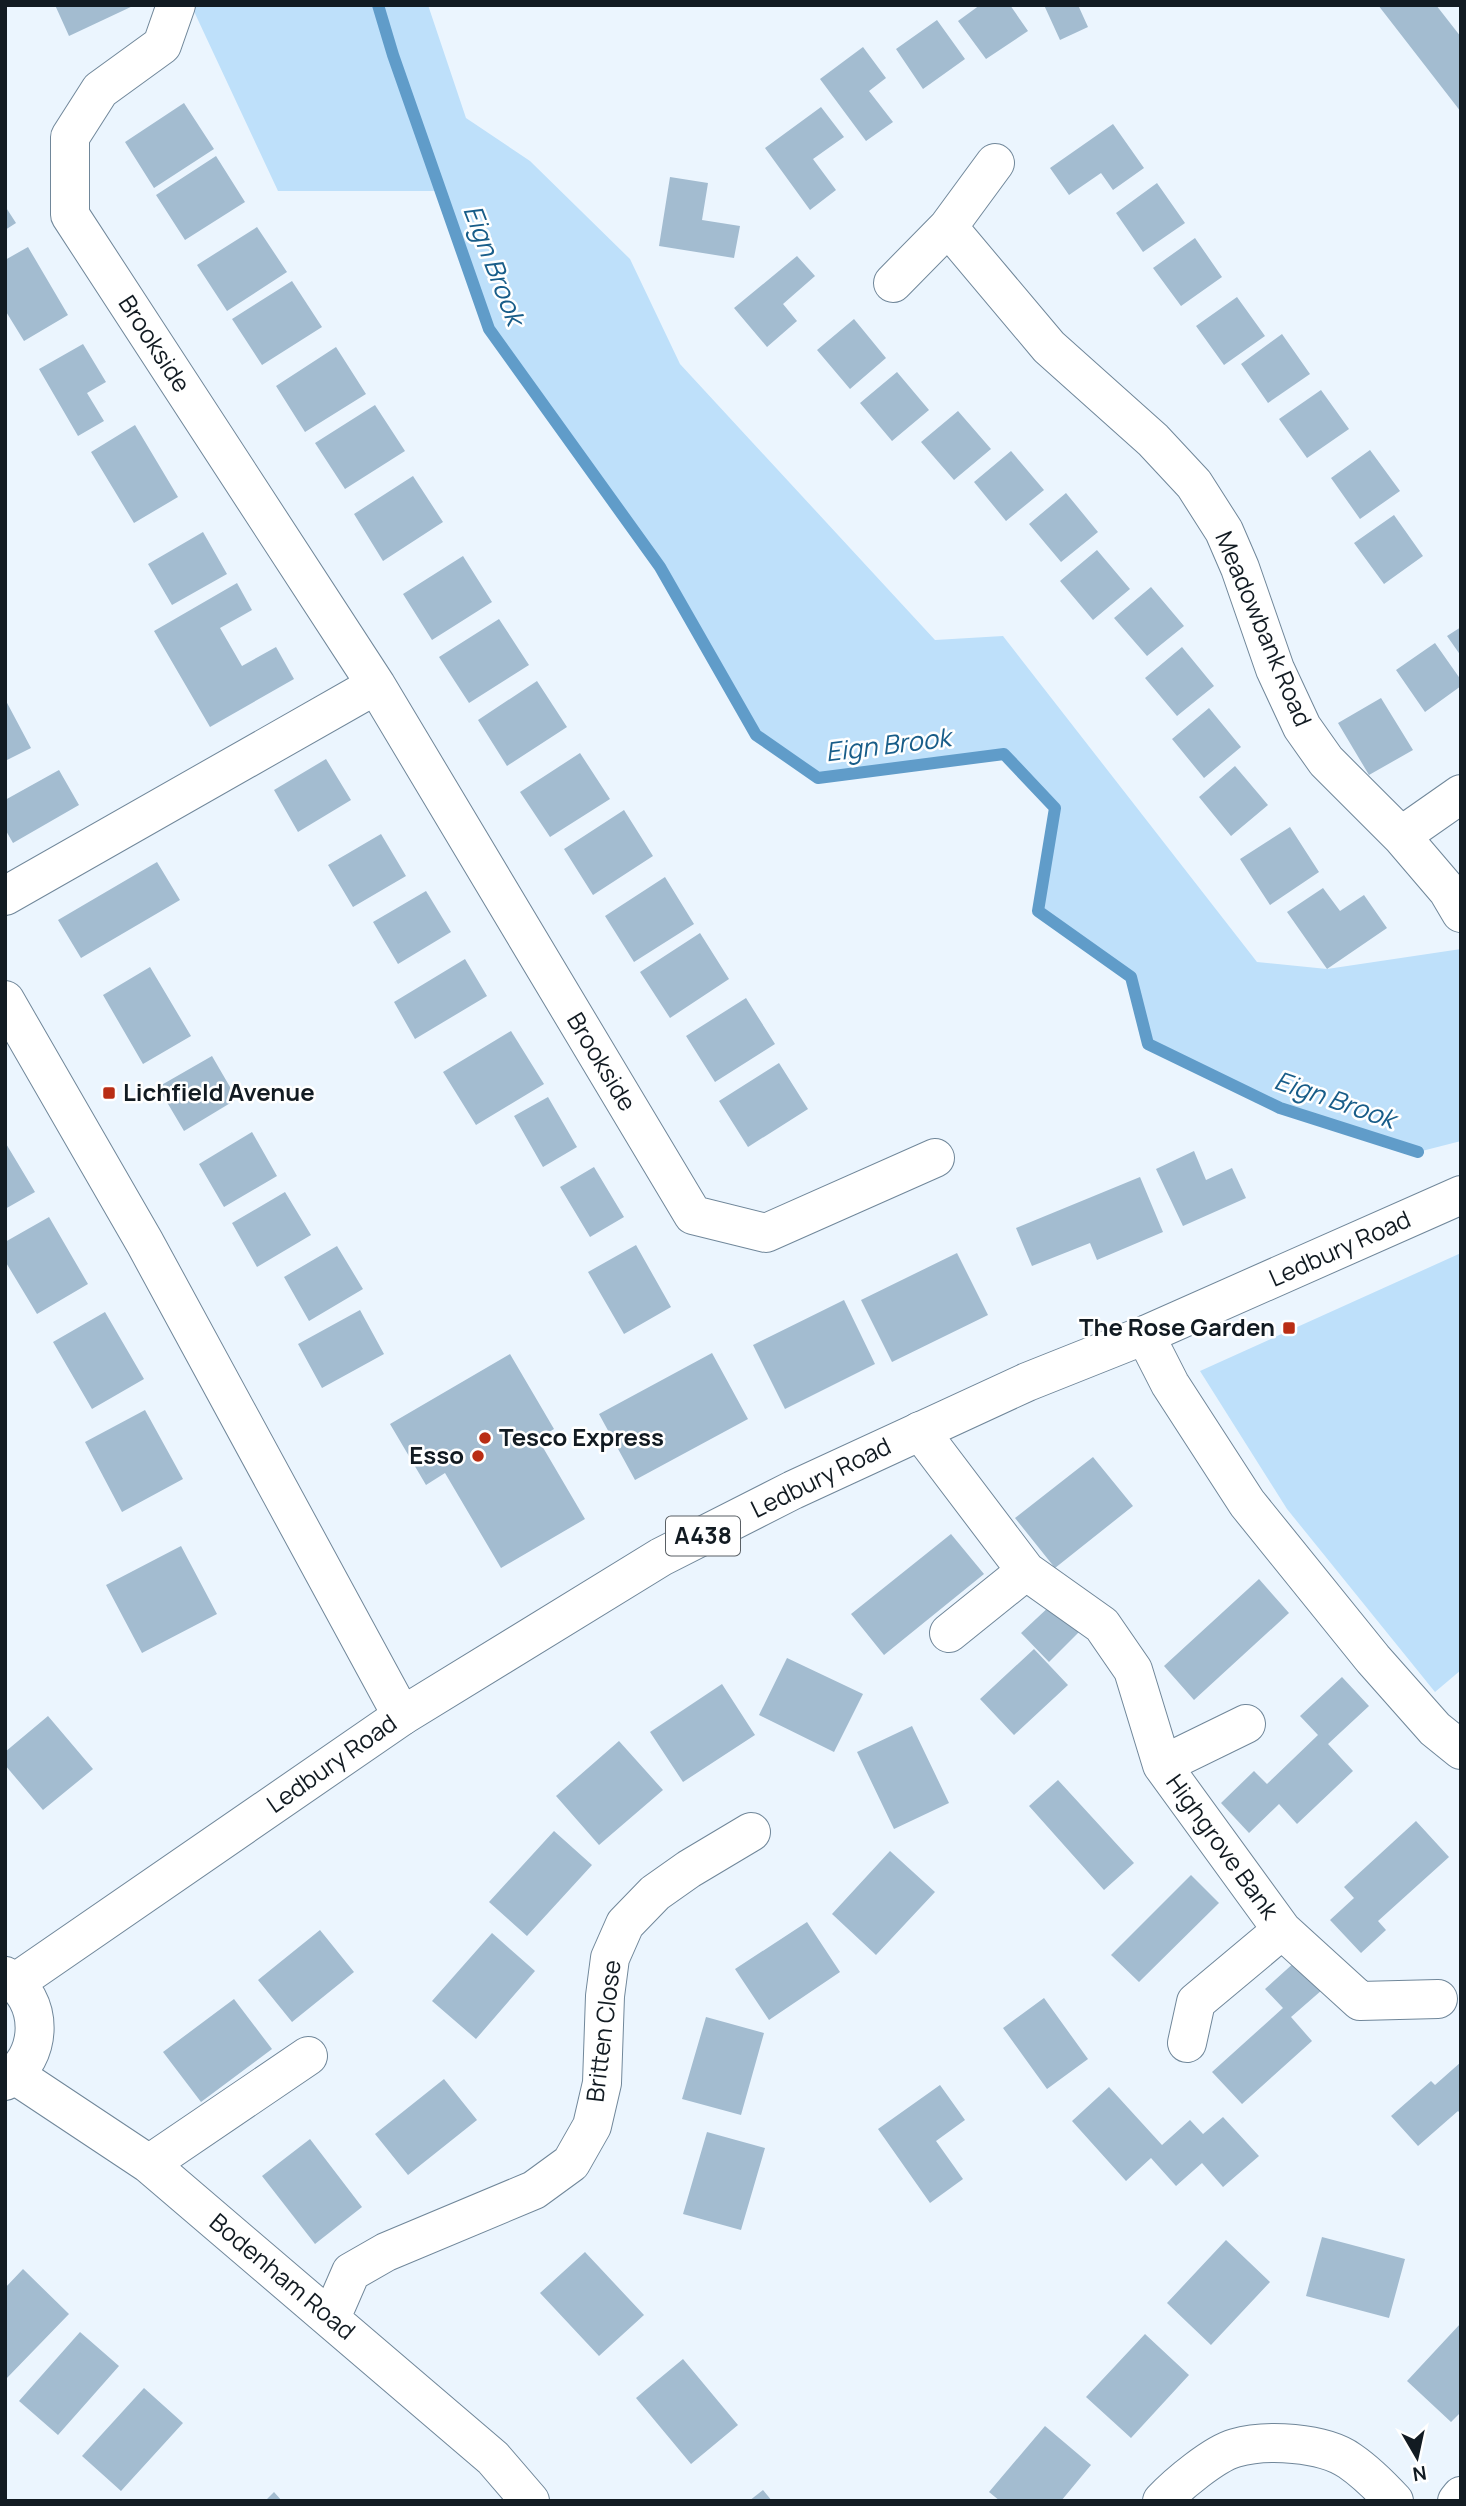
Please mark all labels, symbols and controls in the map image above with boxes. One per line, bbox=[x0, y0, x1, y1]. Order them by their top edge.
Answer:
water label: Eign Brook bbox=[456, 200, 536, 334]
street label: Brookside bbox=[112, 288, 199, 398]
street label: Meadowbank Road bbox=[1208, 526, 1320, 731]
water label: Eign Brook bbox=[823, 718, 956, 770]
street label: Brookside bbox=[560, 1006, 645, 1117]
water label: Eign Brook bbox=[1270, 1062, 1404, 1138]
place label: Lichfield Avenue bbox=[123, 1075, 315, 1108]
marker: Lichfield Avenue bbox=[101, 1085, 117, 1101]
street label: Ledbury Road bbox=[1263, 1202, 1415, 1294]
place label: The Rose Garden bbox=[1079, 1310, 1275, 1343]
marker: The Rose Garden bbox=[1281, 1320, 1297, 1336]
place label: Tesco Express bbox=[499, 1420, 664, 1453]
street label: Ledbury Road bbox=[745, 1429, 896, 1525]
marker: Tesco Express bbox=[477, 1430, 493, 1446]
place label: Esso bbox=[409, 1438, 464, 1471]
marker: Esso bbox=[470, 1448, 486, 1464]
road number: A438 bbox=[666, 1516, 740, 1555]
street label: Ledbury Road bbox=[259, 1706, 403, 1820]
street label: Highgrove Bank bbox=[1159, 1767, 1288, 1926]
street label: Britten Close bbox=[577, 1958, 628, 2104]
street label: Bodenham Road bbox=[203, 2205, 363, 2347]
north arrow bbox=[1382, 2422, 1452, 2492]
text: N bbox=[1411, 2460, 1428, 2488]

